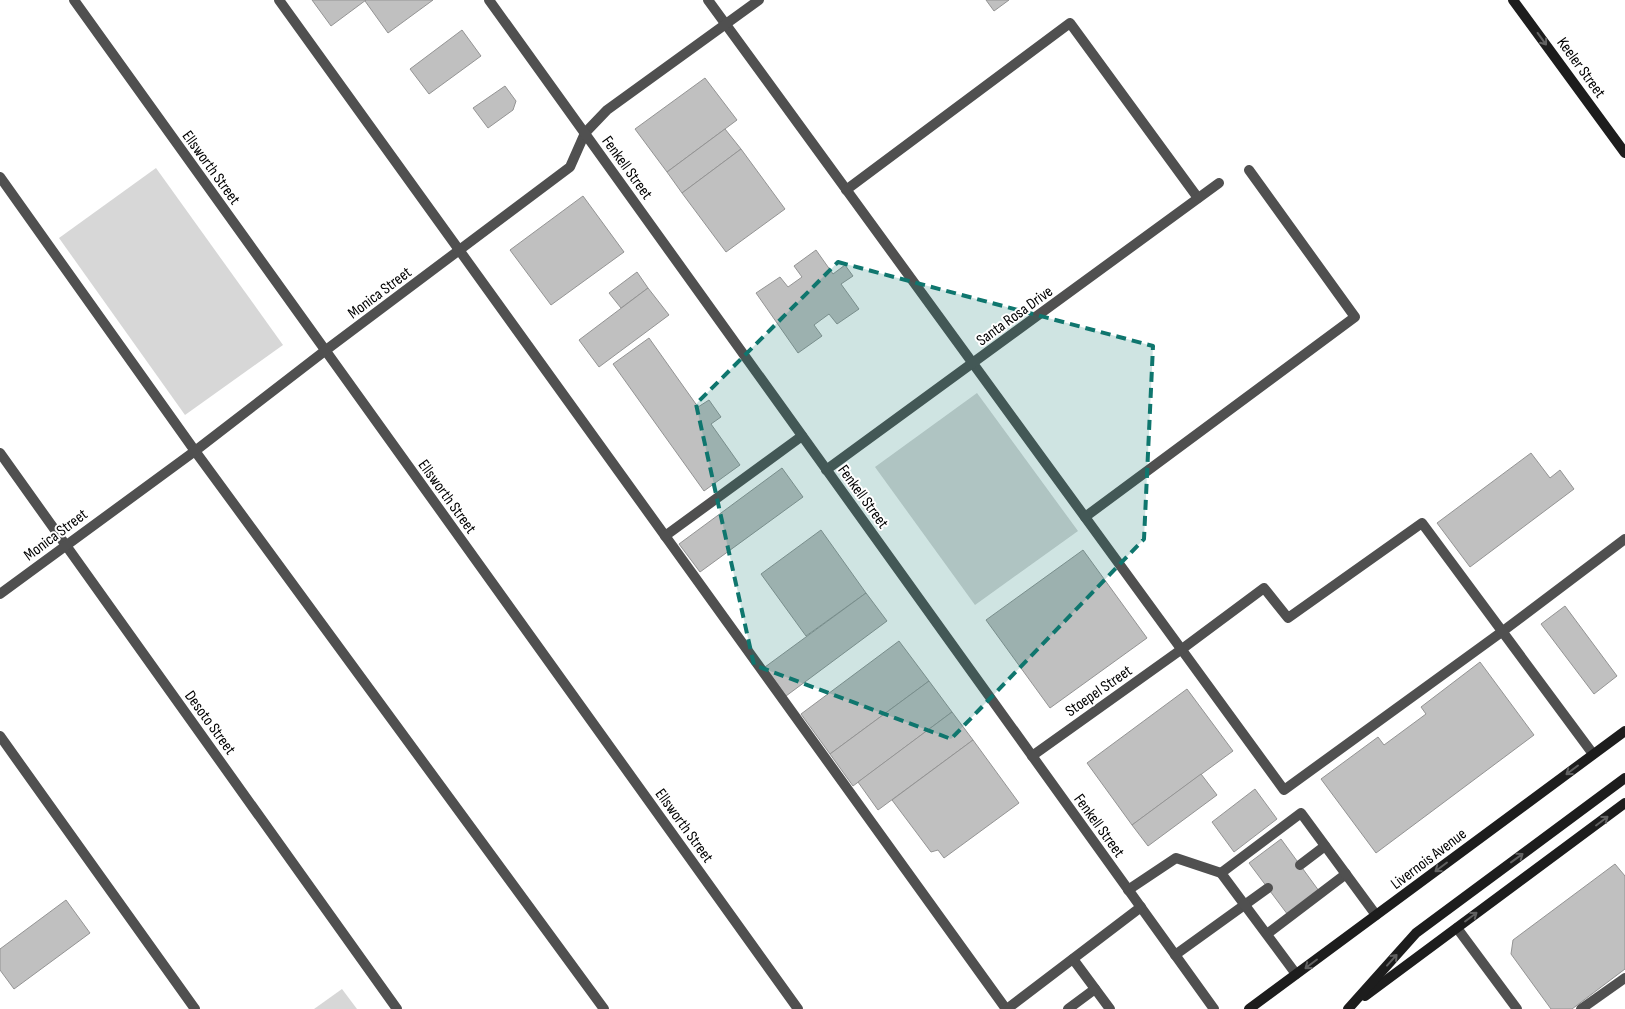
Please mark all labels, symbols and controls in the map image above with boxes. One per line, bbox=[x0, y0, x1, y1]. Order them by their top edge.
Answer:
one-way arrow bbox=[1537, 32, 1547, 46]
street label: Keeler Street bbox=[1552, 34, 1609, 102]
street label: Ellsworth Street bbox=[178, 127, 244, 209]
street label: Fenkell Street bbox=[597, 132, 656, 203]
street label: Monica Street bbox=[344, 263, 416, 323]
street label: Santa Rosa Drive bbox=[973, 282, 1057, 350]
street label: Ellsworth Street bbox=[414, 456, 480, 538]
street label: Fenkell Street bbox=[833, 461, 892, 532]
street label: Monica Street bbox=[20, 505, 92, 565]
street label: Stoepel Street bbox=[1062, 661, 1136, 721]
street label: Desoto Street bbox=[180, 687, 239, 759]
one-way arrow bbox=[1565, 765, 1579, 775]
street label: Ellsworth Street bbox=[651, 785, 717, 867]
street label: Fenkell Street bbox=[1069, 790, 1128, 861]
one-way arrow bbox=[1595, 815, 1608, 826]
street label: Livernois Avenue bbox=[1387, 825, 1471, 894]
one-way arrow bbox=[1510, 852, 1523, 863]
one-way arrow bbox=[1434, 862, 1448, 872]
one-way arrow bbox=[1464, 912, 1477, 923]
one-way arrow bbox=[1386, 953, 1398, 966]
one-way arrow bbox=[1305, 958, 1318, 969]

